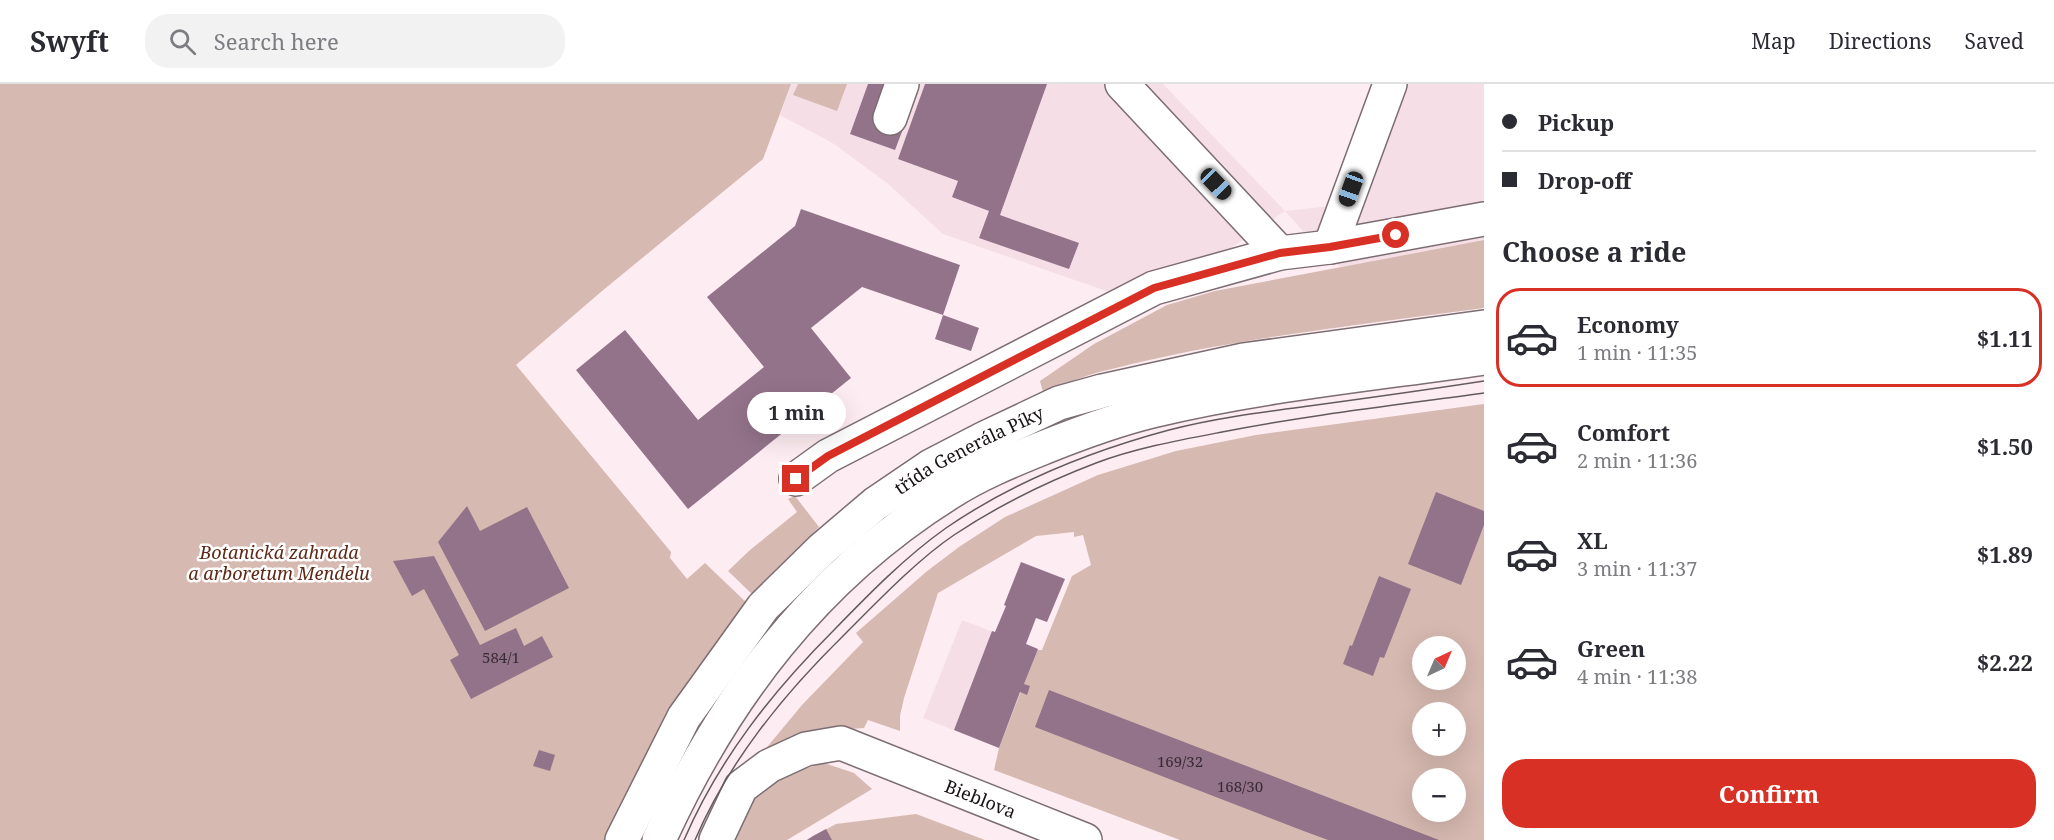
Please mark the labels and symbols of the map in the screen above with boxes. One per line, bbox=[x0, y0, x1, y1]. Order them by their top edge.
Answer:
car bbox=[1197, 165, 1235, 203]
car bbox=[1336, 169, 1366, 209]
route start bbox=[1382, 221, 1409, 248]
callout: 1 min bbox=[746, 392, 846, 434]
street label: třída Generála Píky bbox=[889, 400, 1048, 500]
route end bbox=[782, 465, 809, 492]
park label: Botanická zahrada a arboretum Mendelu bbox=[188, 540, 370, 585]
north arrow bbox=[1412, 636, 1466, 690]
house number: 584/1 bbox=[482, 647, 520, 667]
house number: 169/32 bbox=[1157, 751, 1203, 771]
street label: Bieblova bbox=[941, 774, 1020, 823]
house number: 168/30 bbox=[1217, 776, 1263, 796]

